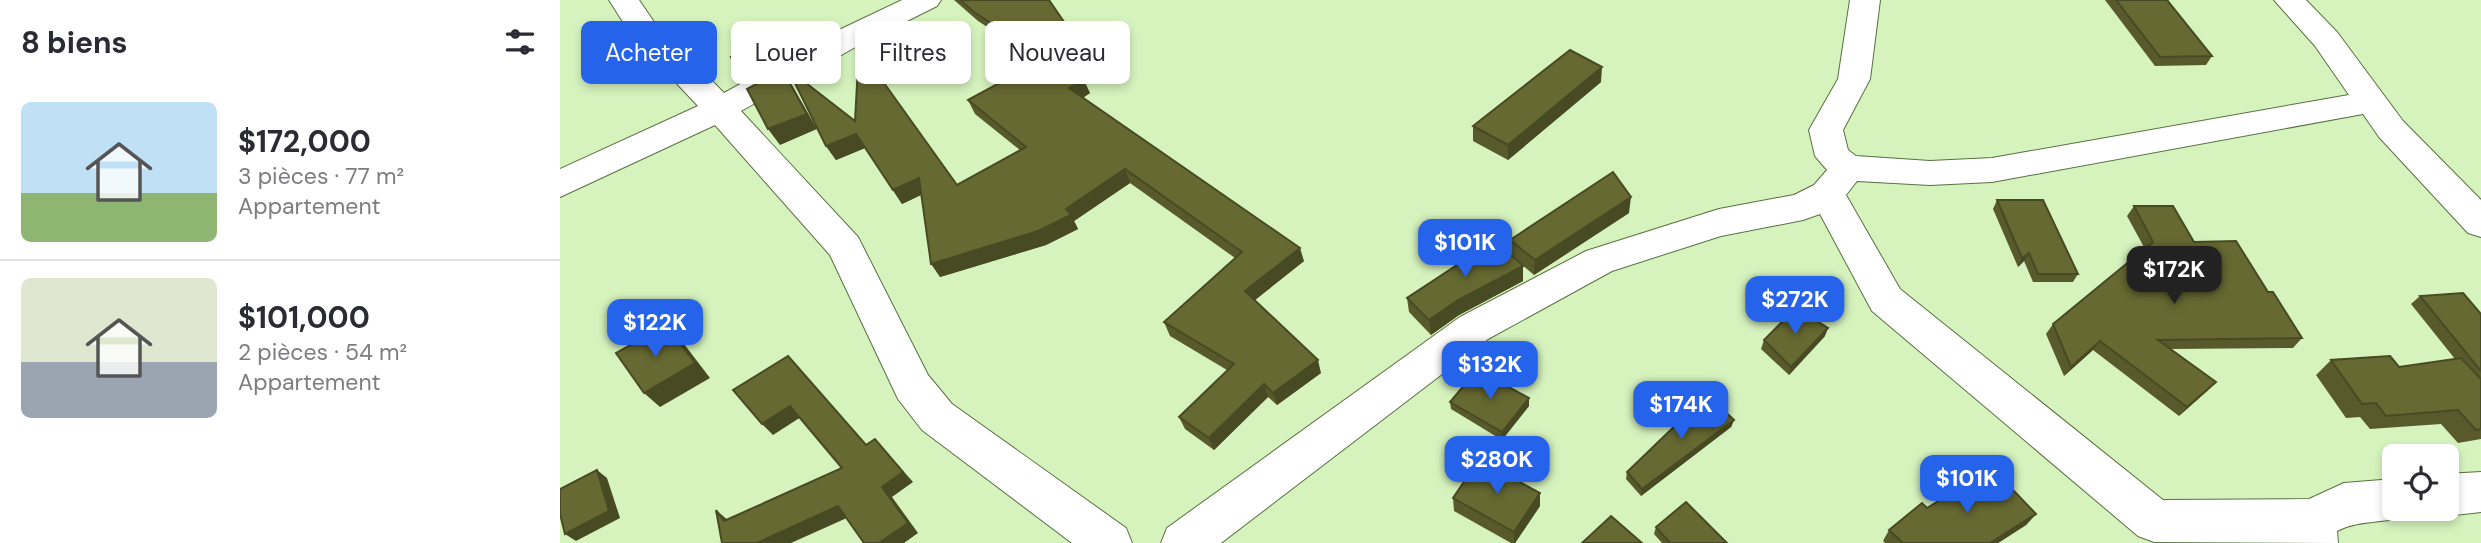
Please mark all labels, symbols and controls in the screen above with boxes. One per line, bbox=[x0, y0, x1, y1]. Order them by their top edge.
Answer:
chip: Acheter bbox=[581, 21, 717, 84]
chip: Louer bbox=[731, 21, 841, 84]
chip: Filtres bbox=[855, 21, 971, 84]
chip: Nouveau bbox=[985, 21, 1130, 84]
text: 8 biens bbox=[21, 23, 127, 62]
icon: filters bbox=[501, 23, 539, 61]
text: $172,000 bbox=[238, 122, 371, 161]
icon: home bbox=[77, 130, 161, 214]
text: 3 pièces · 77 m² bbox=[238, 161, 404, 191]
text: Appartement bbox=[238, 191, 381, 221]
pin: $101K bbox=[1416, 219, 1514, 279]
text: $101K bbox=[1434, 227, 1496, 257]
pin: $172K bbox=[2125, 246, 2223, 306]
text: $172K bbox=[2143, 254, 2205, 284]
pin: $272K bbox=[1746, 276, 1844, 336]
text: $272K bbox=[1761, 284, 1829, 314]
text: $101,000 bbox=[238, 298, 370, 337]
pin: $122K bbox=[606, 300, 704, 359]
icon: home bbox=[77, 306, 161, 390]
text: $122K bbox=[623, 307, 687, 337]
text: 2 pièces · 54 m² bbox=[238, 337, 407, 367]
pin: $132K bbox=[1441, 342, 1539, 401]
text: $132K bbox=[1458, 349, 1522, 379]
text: Appartement bbox=[238, 367, 381, 397]
pin: $174K bbox=[1632, 382, 1730, 441]
text: $174K bbox=[1649, 389, 1713, 419]
pin: $280K bbox=[1448, 436, 1546, 496]
text: $280K bbox=[1461, 444, 1533, 474]
map controls bbox=[2382, 444, 2459, 521]
button: locate bbox=[2382, 444, 2459, 521]
pin: $101K bbox=[1918, 456, 2016, 515]
text: $101K bbox=[1936, 463, 1998, 493]

